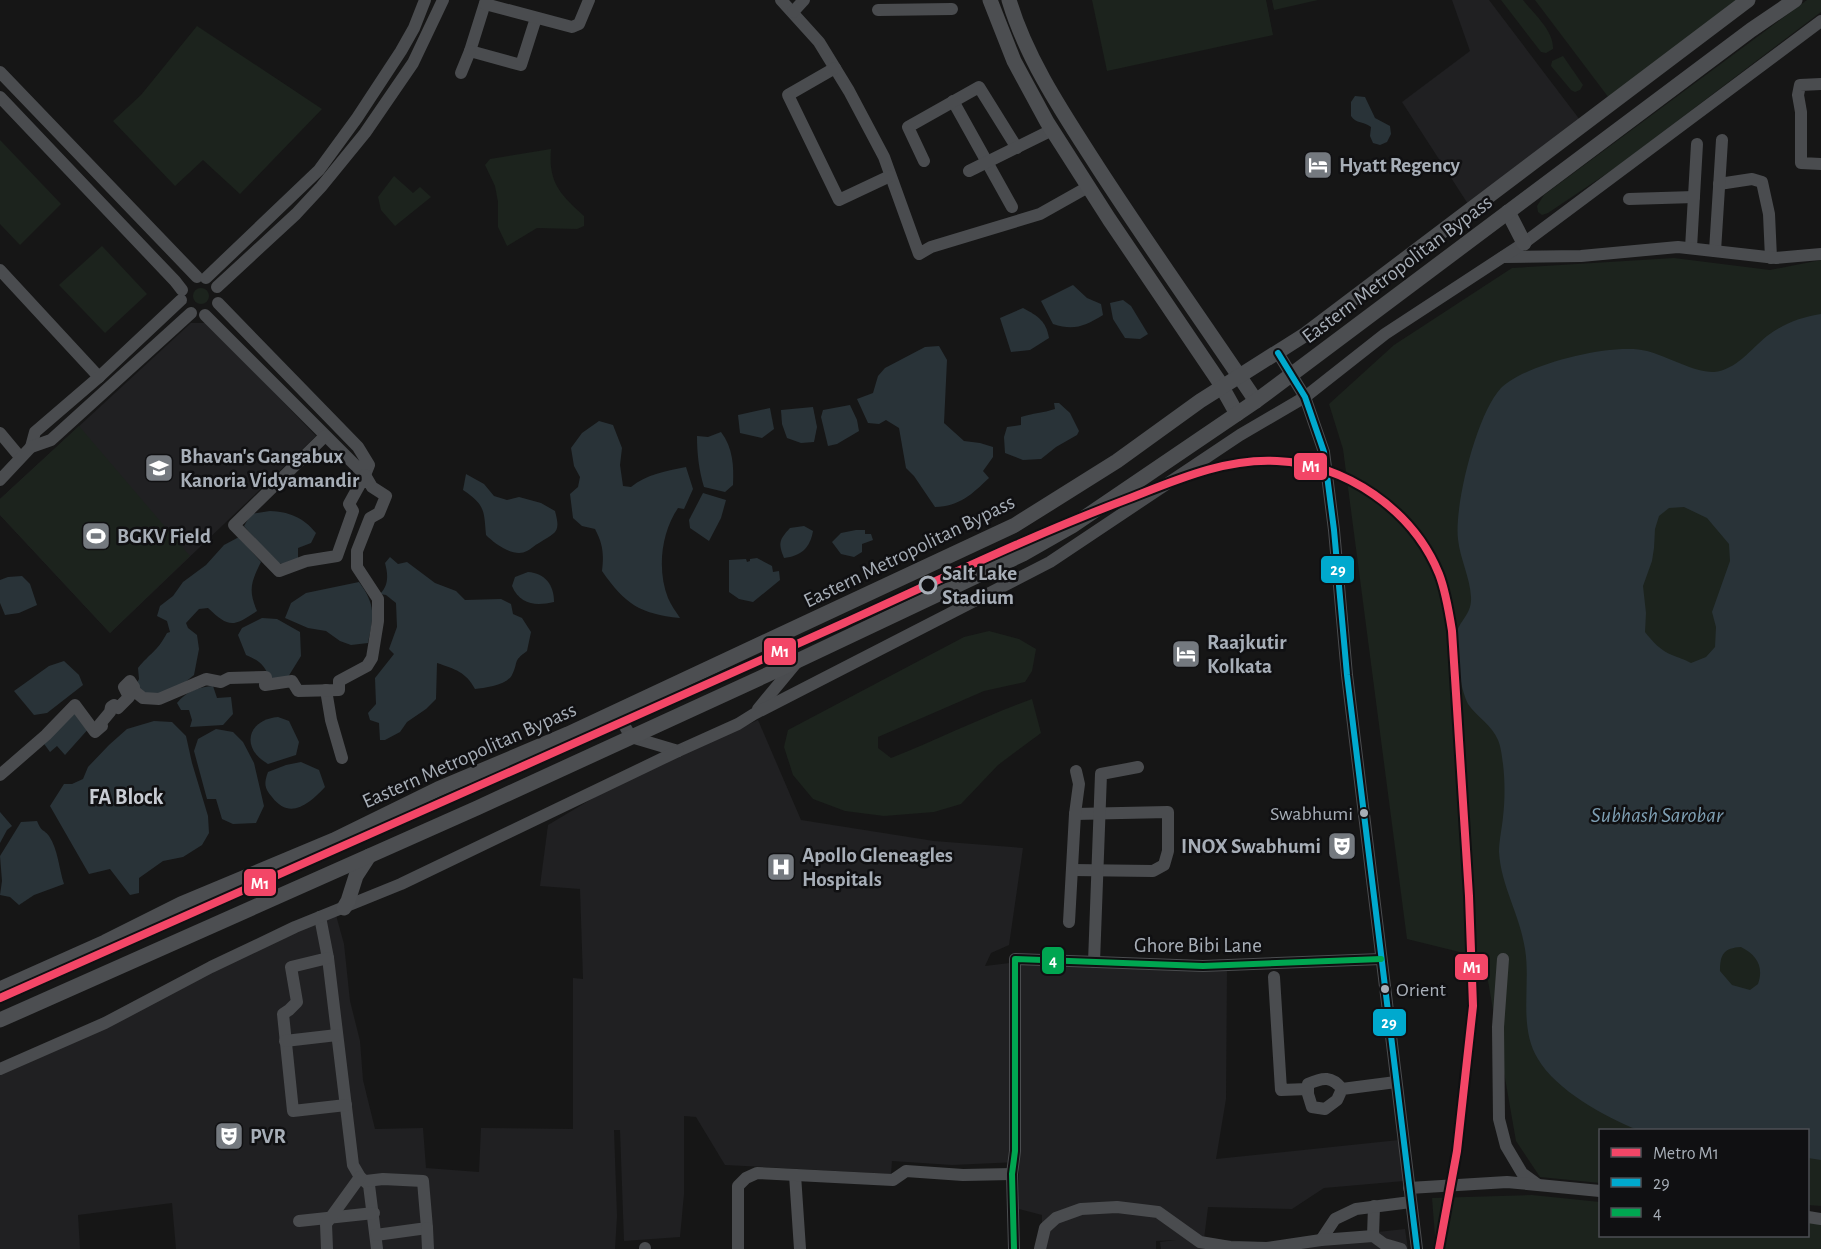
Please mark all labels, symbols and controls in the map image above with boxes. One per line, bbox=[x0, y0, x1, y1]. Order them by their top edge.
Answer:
hotel icon: Hyatt Regency bbox=[1302, 149, 1334, 181]
place label: Hyatt Regency bbox=[1339, 155, 1461, 176]
street label: Eastern Metropolitan Bypass bbox=[1298, 191, 1496, 348]
place label: Bhavan's Gangabux Kanoria Vidyamandir bbox=[180, 446, 360, 491]
school or university icon: Bhavan's Gangabux Kanoria Vidyamandir bbox=[143, 452, 175, 484]
line badge: M1 bbox=[1293, 452, 1328, 481]
text: M1 bbox=[1302, 459, 1320, 475]
street label: Eastern Metropolitan Bypass bbox=[800, 491, 1018, 612]
sports icon: BGKV Field bbox=[80, 520, 112, 552]
place label: BGKV Field bbox=[117, 526, 211, 547]
line badge: 29 bbox=[1320, 555, 1355, 584]
text: 29 bbox=[1330, 562, 1346, 578]
place label: Salt Lake Stadium bbox=[942, 563, 1017, 608]
marker: Salt Lake Stadium bbox=[919, 576, 937, 594]
place label: Raajkutir Kolkata bbox=[1207, 632, 1287, 677]
line badge: M1 bbox=[763, 637, 797, 666]
hotel icon: Raajkutir Kolkata bbox=[1170, 638, 1202, 670]
text: M1 bbox=[771, 644, 789, 660]
street label: Eastern Metropolitan Bypass bbox=[359, 699, 579, 812]
district label: FA Block bbox=[89, 786, 163, 808]
place label: Swabhumi bbox=[1270, 804, 1353, 824]
water label: Subhash Sarobar bbox=[1591, 804, 1724, 826]
marker: Swabhumi bbox=[1358, 807, 1370, 819]
theatre icon: INOX Swabhumi bbox=[1326, 830, 1358, 862]
place label: INOX Swabhumi bbox=[1181, 836, 1321, 857]
place label: Apollo Gleneagles Hospitals bbox=[802, 845, 953, 890]
hospital icon: Apollo Gleneagles Hospitals bbox=[765, 851, 797, 883]
line badge: M1 bbox=[243, 868, 277, 897]
text: M1 bbox=[251, 876, 269, 892]
street label: Ghore Bibi Lane bbox=[1134, 935, 1262, 956]
line badge: 4 bbox=[1041, 946, 1065, 975]
text: 4 bbox=[1049, 953, 1057, 969]
line badge: M1 bbox=[1454, 953, 1489, 981]
text: M1 bbox=[1463, 960, 1481, 976]
place label: Orient bbox=[1396, 980, 1447, 1000]
marker: Orient bbox=[1379, 983, 1391, 995]
line badge: 29 bbox=[1372, 1008, 1407, 1037]
text: 29 bbox=[1381, 1015, 1397, 1031]
theatre icon: PVR bbox=[213, 1120, 245, 1152]
place label: PVR bbox=[250, 1126, 286, 1147]
legend bbox=[1599, 1129, 1809, 1237]
text: Metro M1 bbox=[1653, 1145, 1719, 1163]
text: 29 bbox=[1653, 1175, 1670, 1193]
text: 4 bbox=[1653, 1205, 1662, 1223]

